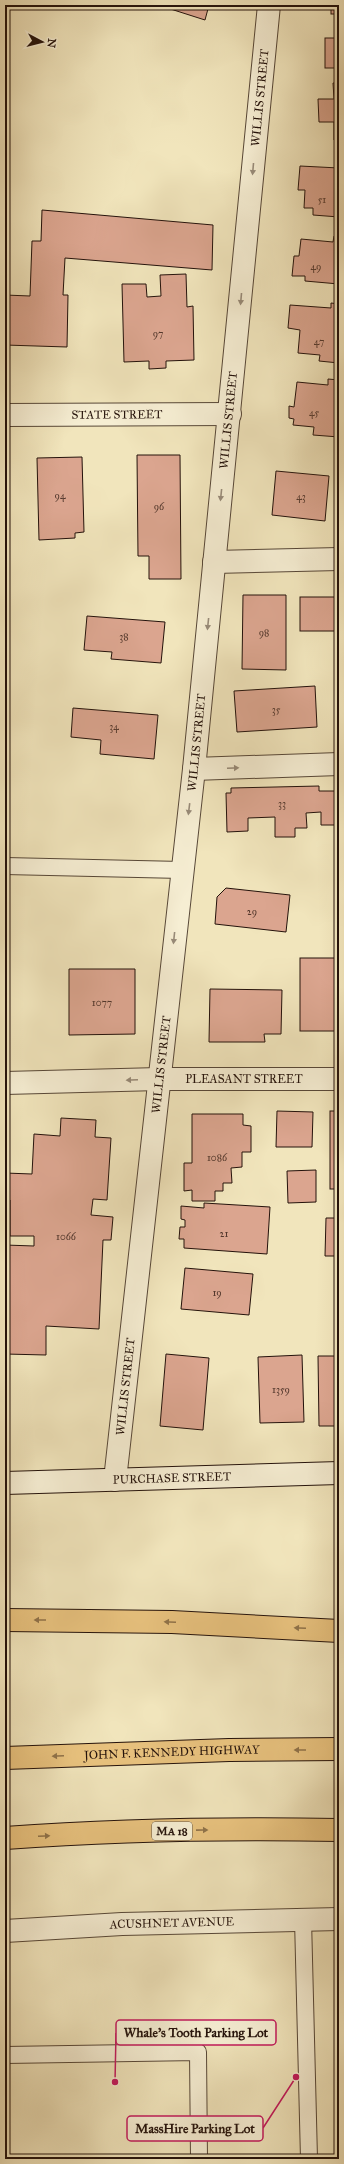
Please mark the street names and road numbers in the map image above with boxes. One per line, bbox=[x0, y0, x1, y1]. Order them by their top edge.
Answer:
street label: WILLIS STREET bbox=[248, 48, 272, 147]
street label: WILLIS STREET bbox=[217, 371, 240, 470]
street label: STATE STREET bbox=[71, 407, 163, 422]
street label: WILLIS STREET bbox=[185, 693, 208, 792]
street label: WILLIS STREET bbox=[149, 1015, 174, 1114]
street label: PLEASANT STREET bbox=[185, 1072, 303, 1086]
street label: WILLIS STREET bbox=[113, 1337, 138, 1436]
street label: PURCHASE STREET bbox=[113, 1469, 231, 1487]
street label: JOHN F. KENNEDY HIGHWAY bbox=[82, 1743, 260, 1763]
road number: MA 18 bbox=[152, 1822, 192, 1840]
street label: ACUSHNET AVENUE bbox=[108, 1914, 235, 1932]

